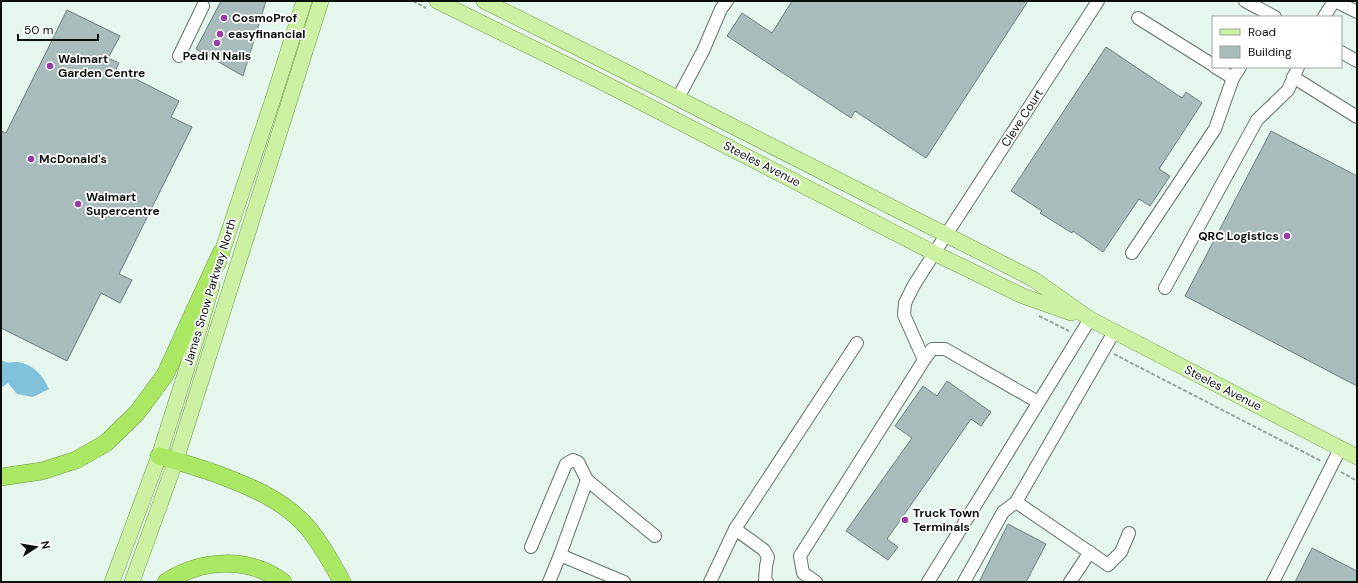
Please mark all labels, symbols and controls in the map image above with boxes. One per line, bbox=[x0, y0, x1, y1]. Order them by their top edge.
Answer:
place label: CosmoProf bbox=[232, 10, 297, 26]
marker: CosmoProf bbox=[219, 13, 229, 23]
scale bar bbox=[18, 16, 98, 42]
legend bbox=[1212, 16, 1342, 68]
text: 50 m bbox=[24, 22, 53, 38]
text: Road bbox=[1248, 24, 1276, 40]
place label: easyfinancial bbox=[228, 26, 306, 42]
marker: easyfinancial bbox=[215, 29, 225, 39]
marker: Pedi N Nails bbox=[212, 38, 222, 48]
text: Building bbox=[1248, 44, 1292, 60]
place label: Pedi N Nails bbox=[183, 48, 251, 64]
place label: Walmart Garden Centre bbox=[58, 51, 145, 81]
marker: Walmart Garden Centre bbox=[45, 61, 55, 71]
street label: Cleve Court bbox=[997, 86, 1047, 150]
street label: Steeles Avenue bbox=[721, 138, 803, 190]
place label: McDonald's bbox=[39, 151, 107, 167]
marker: McDonald's bbox=[26, 154, 36, 164]
place label: Walmart Supercentre bbox=[86, 189, 160, 219]
marker: Walmart Supercentre bbox=[73, 199, 83, 209]
street label: James Snow Parkway North bbox=[180, 217, 240, 367]
place label: QRC Logistics bbox=[1198, 228, 1279, 244]
marker: QRC Logistics bbox=[1282, 231, 1292, 241]
street label: Steeles Avenue bbox=[1182, 362, 1264, 414]
place label: Truck Town Terminals bbox=[913, 505, 979, 535]
marker: Truck Town Terminals bbox=[900, 515, 910, 525]
north arrow bbox=[16, 527, 56, 567]
text: N bbox=[38, 540, 53, 550]

